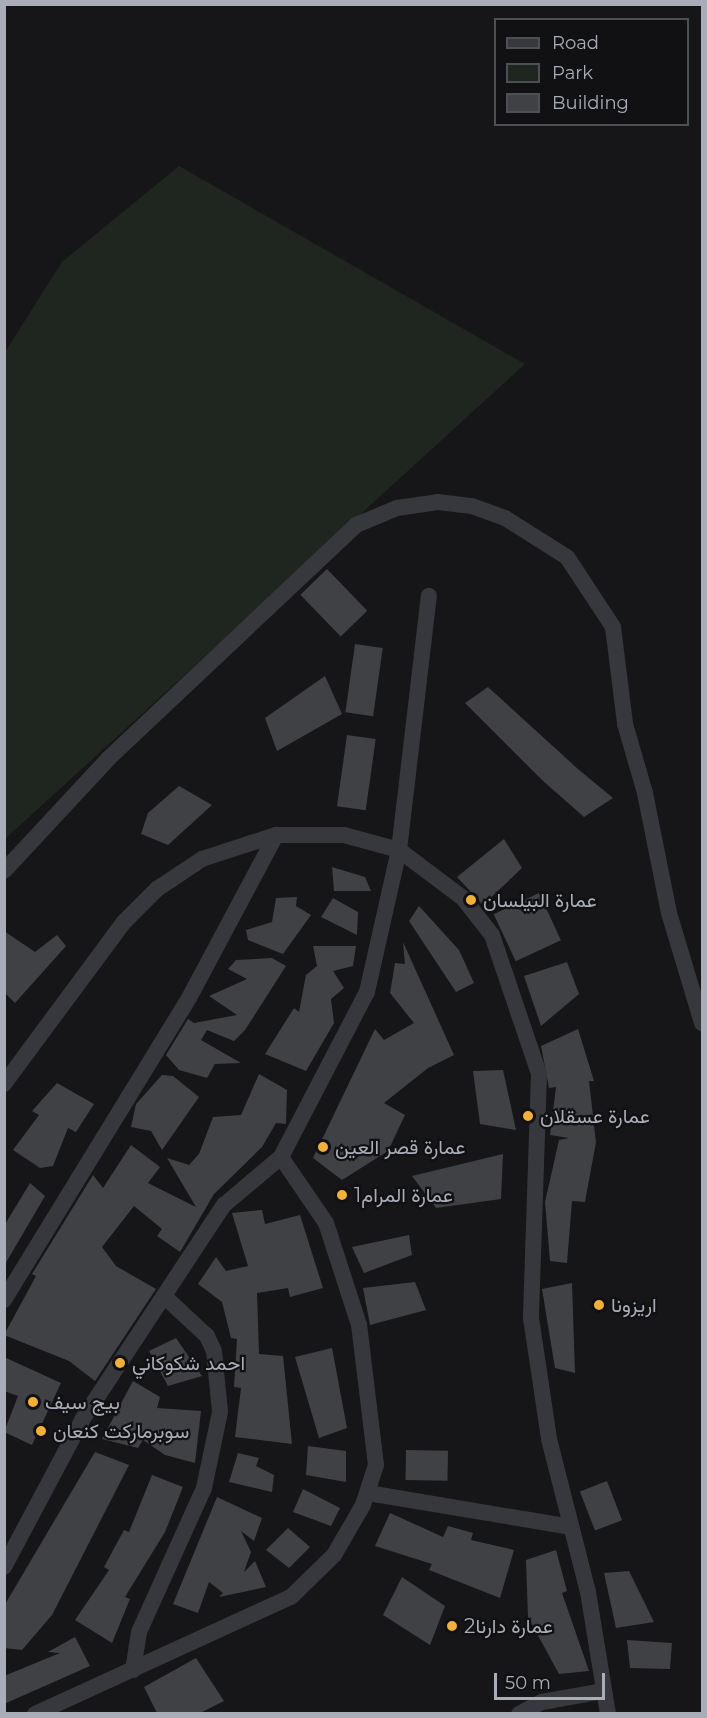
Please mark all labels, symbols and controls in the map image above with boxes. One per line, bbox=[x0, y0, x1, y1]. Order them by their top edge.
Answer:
legend bbox=[494, 18, 689, 126]
text: Road bbox=[552, 32, 599, 54]
text: Park bbox=[552, 62, 593, 84]
text: Building bbox=[552, 92, 629, 114]
place label: عمارة البيلسان bbox=[483, 888, 597, 912]
marker: عمارة البيلسان bbox=[464, 893, 478, 907]
place label: عمارة عسقلان bbox=[540, 1104, 650, 1128]
marker: عمارة عسقلان bbox=[521, 1109, 535, 1123]
place label: عمارة قصر العين bbox=[335, 1135, 465, 1159]
marker: عمارة قصر العين bbox=[316, 1140, 330, 1154]
place label: عمارة المرام1 bbox=[354, 1183, 453, 1207]
marker: عمارة المرام1 bbox=[335, 1188, 349, 1202]
place label: اريزونا bbox=[611, 1293, 657, 1317]
marker: اريزونا bbox=[592, 1298, 606, 1312]
place label: احمد شكوكاني bbox=[132, 1351, 245, 1375]
marker: احمد شكوكاني bbox=[113, 1356, 127, 1370]
place label: بيج سيف bbox=[45, 1390, 120, 1414]
marker: بيج سيف bbox=[26, 1395, 40, 1409]
place label: سوبرماركت كنعان bbox=[53, 1419, 189, 1443]
marker: سوبرماركت كنعان bbox=[34, 1424, 48, 1438]
place label: عمارة دارنا2 bbox=[464, 1614, 553, 1638]
marker: عمارة دارنا2 bbox=[445, 1619, 459, 1633]
scale bar bbox=[497, 1661, 608, 1699]
text: 50 m bbox=[505, 1672, 551, 1694]

